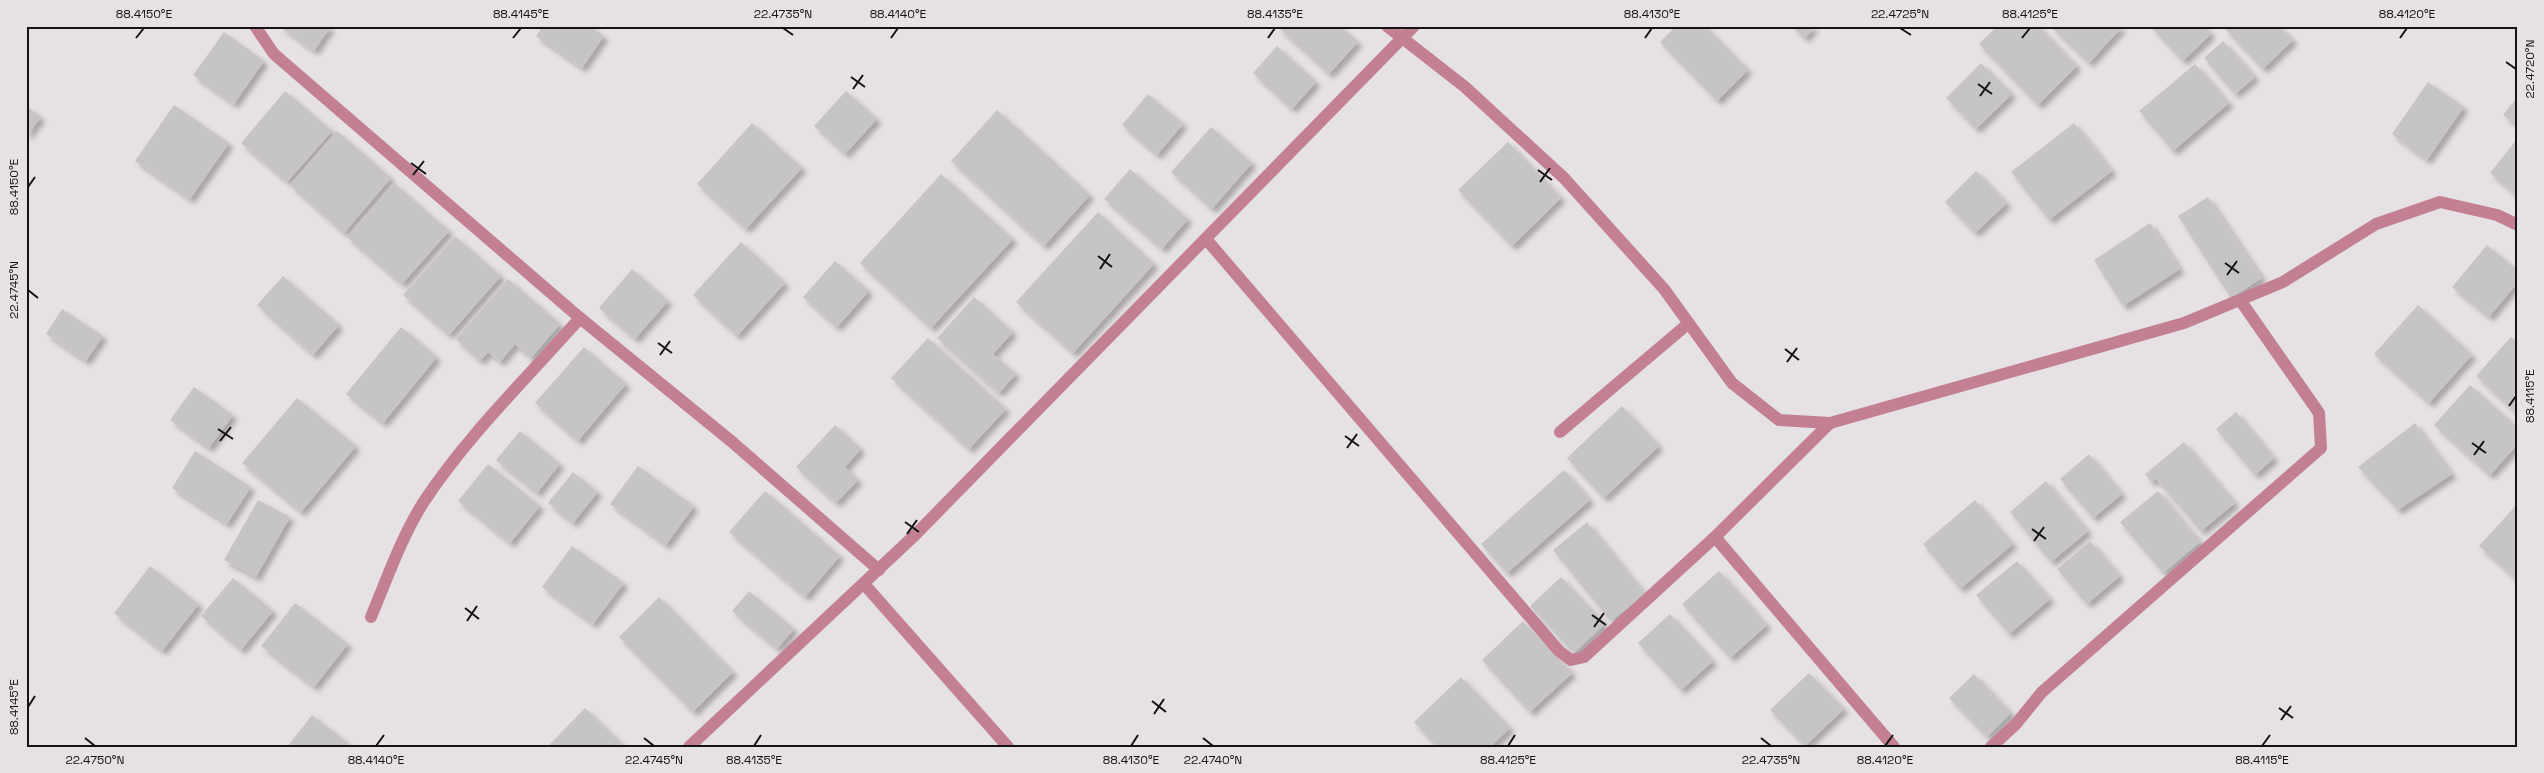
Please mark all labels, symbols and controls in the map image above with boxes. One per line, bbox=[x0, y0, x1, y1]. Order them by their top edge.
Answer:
text: 88.4150°E bbox=[116, 6, 172, 22]
text: 88.4145°E bbox=[493, 6, 549, 22]
text: 22.4735°N bbox=[754, 6, 812, 22]
text: 88.4140°E bbox=[870, 6, 927, 22]
text: 88.4135°E bbox=[1247, 6, 1303, 22]
text: 88.4130°E bbox=[1624, 6, 1680, 22]
text: 22.4725°N bbox=[1871, 6, 1929, 22]
text: 88.4125°E bbox=[2002, 6, 2058, 22]
text: 88.4120°E bbox=[2379, 6, 2435, 22]
text: 22.4720°N bbox=[2522, 40, 2538, 98]
text: 88.4150°E bbox=[6, 159, 22, 215]
text: 22.4745°N bbox=[6, 261, 22, 319]
text: 88.4115°E bbox=[2522, 369, 2538, 423]
text: 88.4145°E bbox=[6, 679, 22, 735]
text: 22.4750°N bbox=[66, 752, 124, 768]
text: 88.4140°E bbox=[348, 752, 405, 768]
text: 22.4745°N bbox=[625, 752, 683, 768]
text: 88.4135°E bbox=[726, 752, 782, 768]
text: 88.4130°E bbox=[1103, 752, 1159, 768]
text: 22.4740°N bbox=[1184, 752, 1242, 768]
text: 88.4125°E bbox=[1480, 752, 1536, 768]
text: 22.4735°N bbox=[1742, 752, 1800, 768]
text: 88.4120°E bbox=[1857, 752, 1913, 768]
text: 88.4115°E bbox=[2235, 752, 2289, 768]

